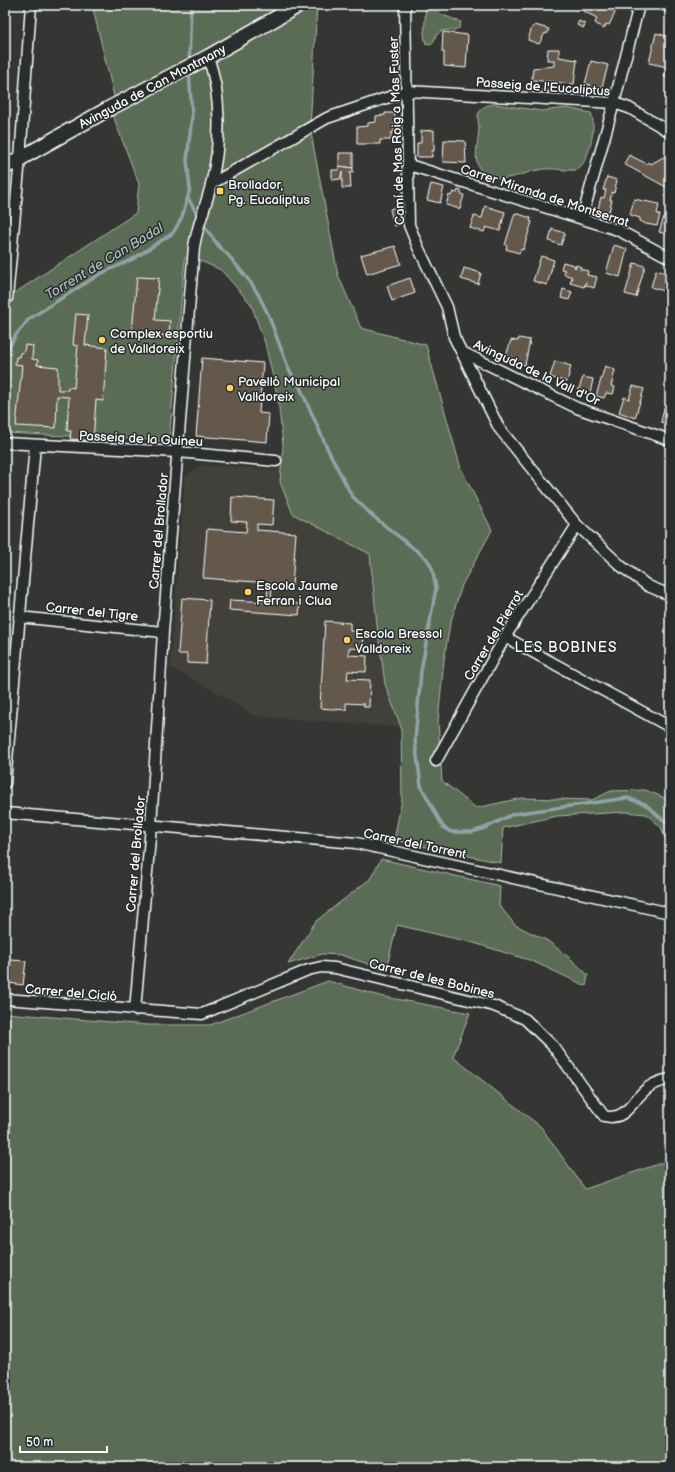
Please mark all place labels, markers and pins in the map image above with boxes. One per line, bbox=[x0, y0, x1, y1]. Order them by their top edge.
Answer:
place label: Brollador, Pg. Eucaliptus bbox=[228, 177, 310, 208]
marker: Brollador, Pg. Eucaliptus bbox=[215, 186, 225, 196]
place label: Complex esportiu de Valldoreix bbox=[110, 326, 213, 357]
marker: Complex esportiu de Valldoreix bbox=[97, 335, 107, 345]
place label: Pavelló Municipal Valldoreix bbox=[238, 374, 340, 405]
marker: Pavelló Municipal Valldoreix bbox=[225, 383, 235, 393]
place label: Escola Jaume Ferran i Clua bbox=[256, 578, 338, 609]
marker: Escola Jaume Ferran i Clua bbox=[243, 587, 253, 597]
place label: Escola Bressol Valldoreix bbox=[355, 626, 442, 657]
marker: Escola Bressol Valldoreix bbox=[342, 635, 352, 645]

